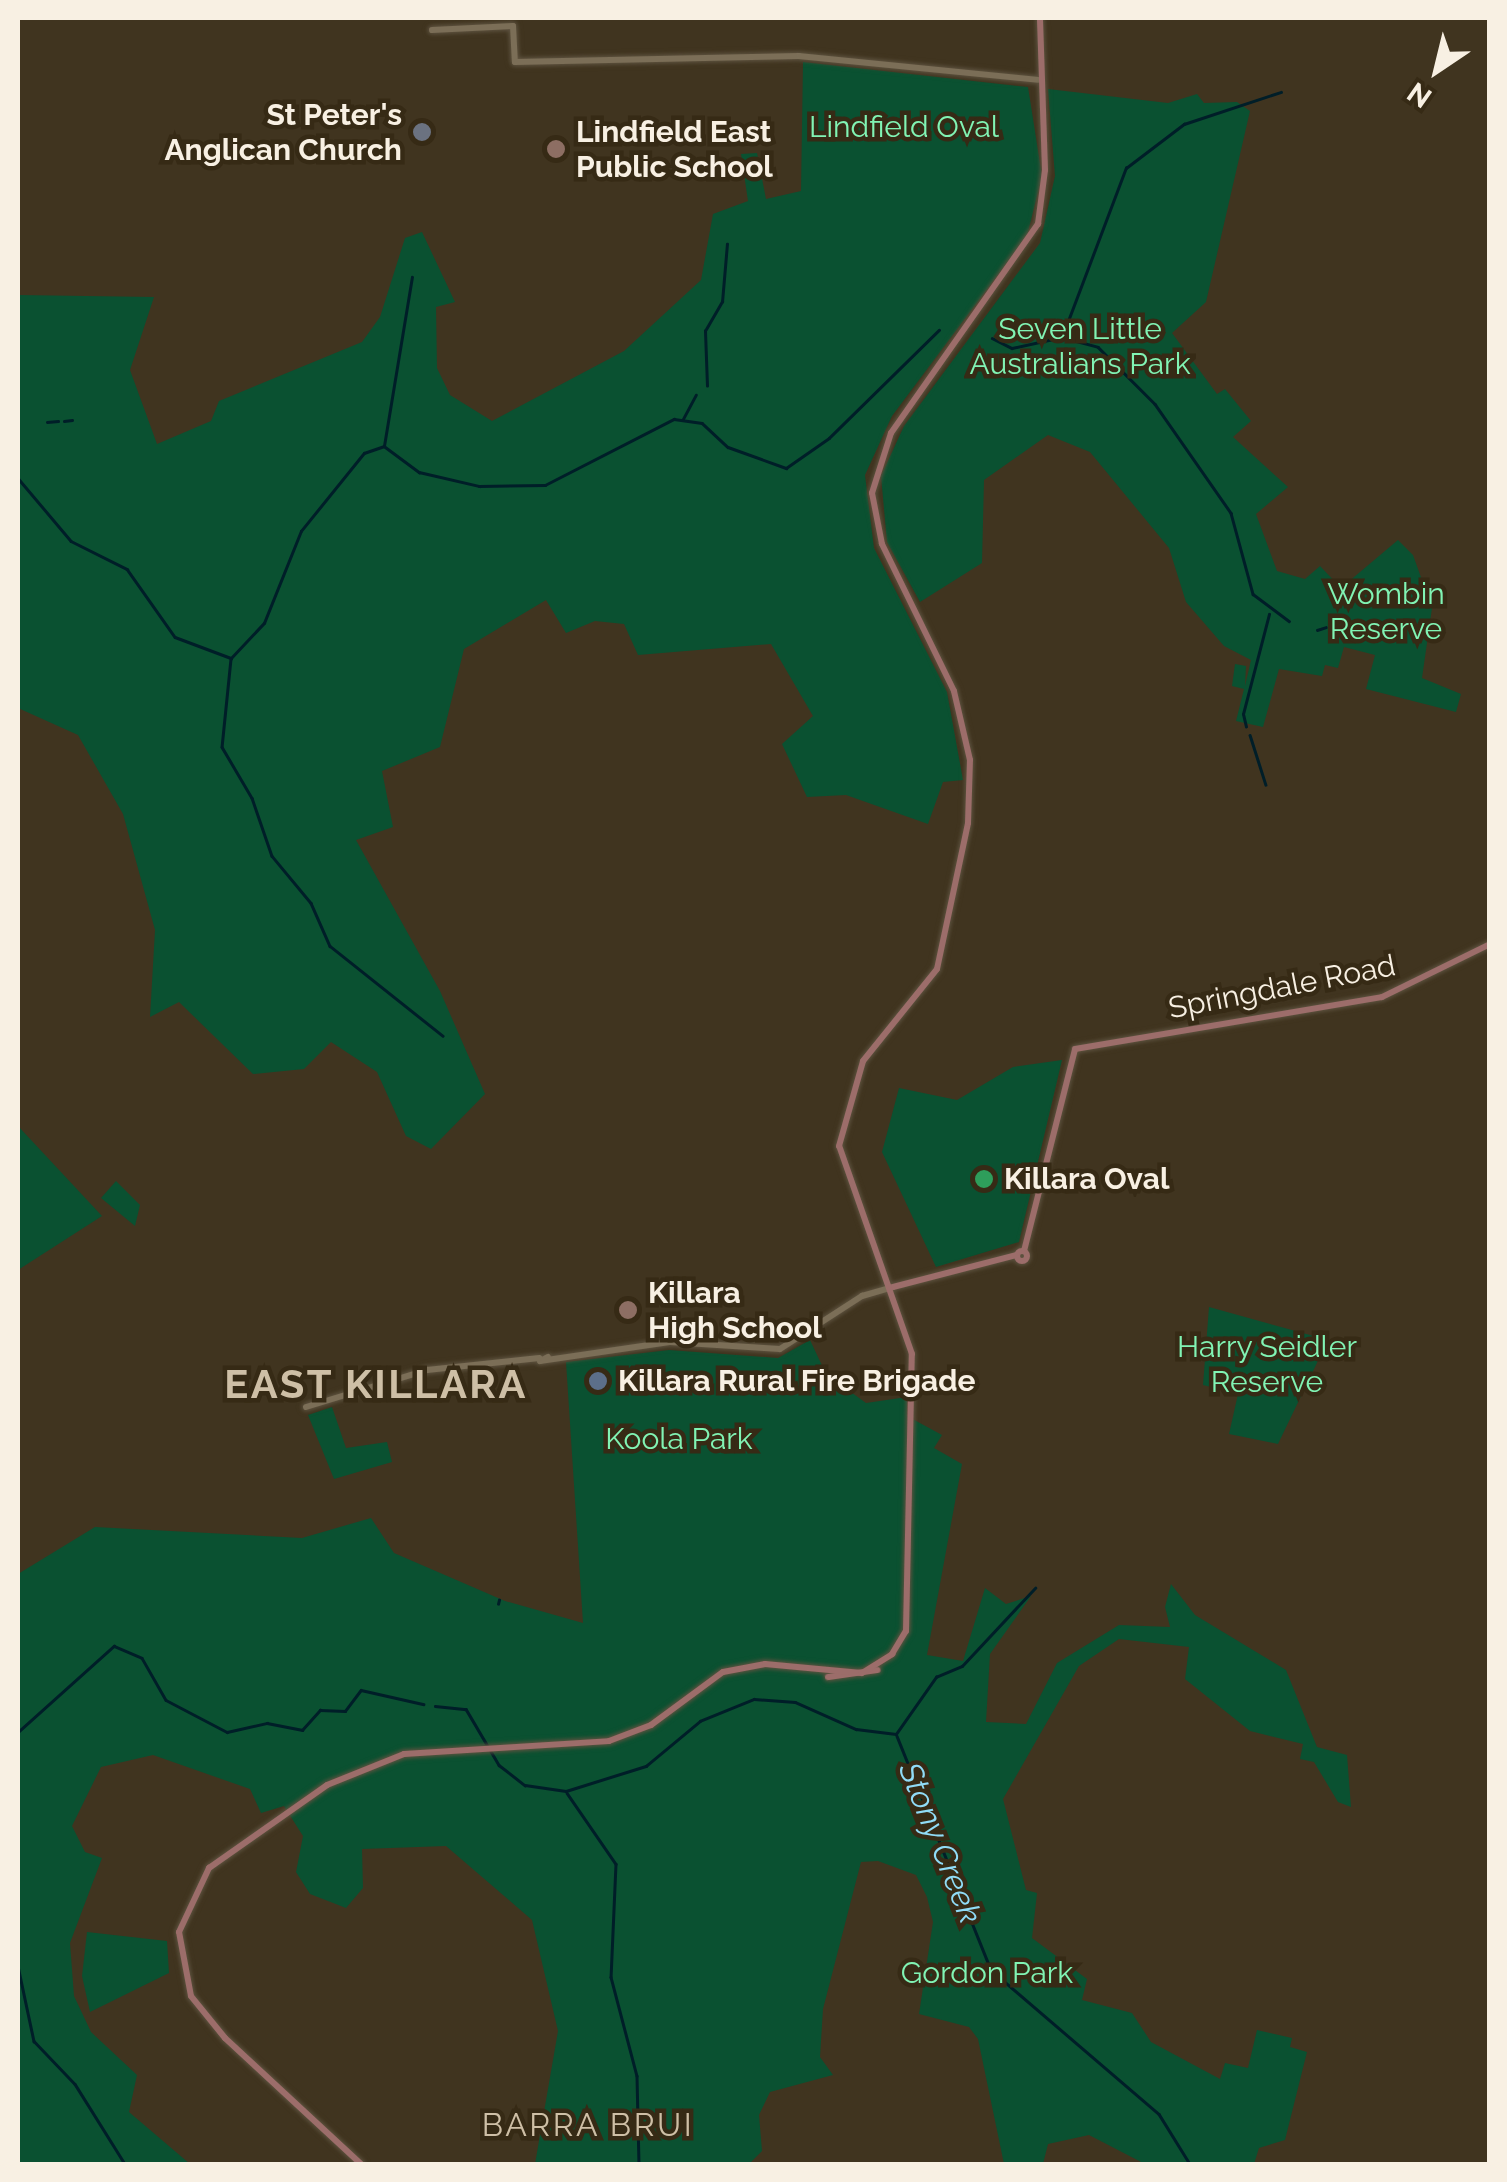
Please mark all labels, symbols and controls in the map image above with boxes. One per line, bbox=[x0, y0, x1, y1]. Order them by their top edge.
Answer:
north arrow bbox=[1387, 20, 1487, 120]
text: N bbox=[1401, 75, 1438, 115]
place label: St Peter's Anglican Church bbox=[164, 97, 402, 168]
park label: Lindfield Oval bbox=[809, 109, 999, 145]
place label: Lindfield East Public School bbox=[576, 114, 773, 184]
marker: St Peter's Anglican Church bbox=[411, 121, 433, 143]
marker: Lindfield East Public School bbox=[545, 138, 567, 160]
park label: Seven Little Australians Park bbox=[969, 311, 1191, 382]
park label: Wombin Reserve bbox=[1327, 576, 1445, 646]
street label: Springdale Road bbox=[1166, 947, 1398, 1027]
place label: Killara Oval bbox=[1004, 1161, 1169, 1197]
marker: Killara Oval bbox=[973, 1168, 995, 1190]
place label: Killara High School bbox=[648, 1275, 822, 1346]
marker: Killara High School bbox=[617, 1299, 639, 1321]
park label: Harry Seidler Reserve bbox=[1177, 1329, 1357, 1400]
district label: EAST KILLARA bbox=[224, 1360, 528, 1408]
place label: Killara Rural Fire Brigade bbox=[618, 1363, 976, 1399]
marker: Killara Rural Fire Brigade bbox=[587, 1370, 609, 1392]
park label: Koola Park bbox=[605, 1421, 753, 1457]
water label: Stony Creek bbox=[890, 1757, 990, 1929]
park label: Gordon Park bbox=[901, 1955, 1073, 1991]
district label: BARRA BRUI bbox=[481, 2106, 695, 2144]

